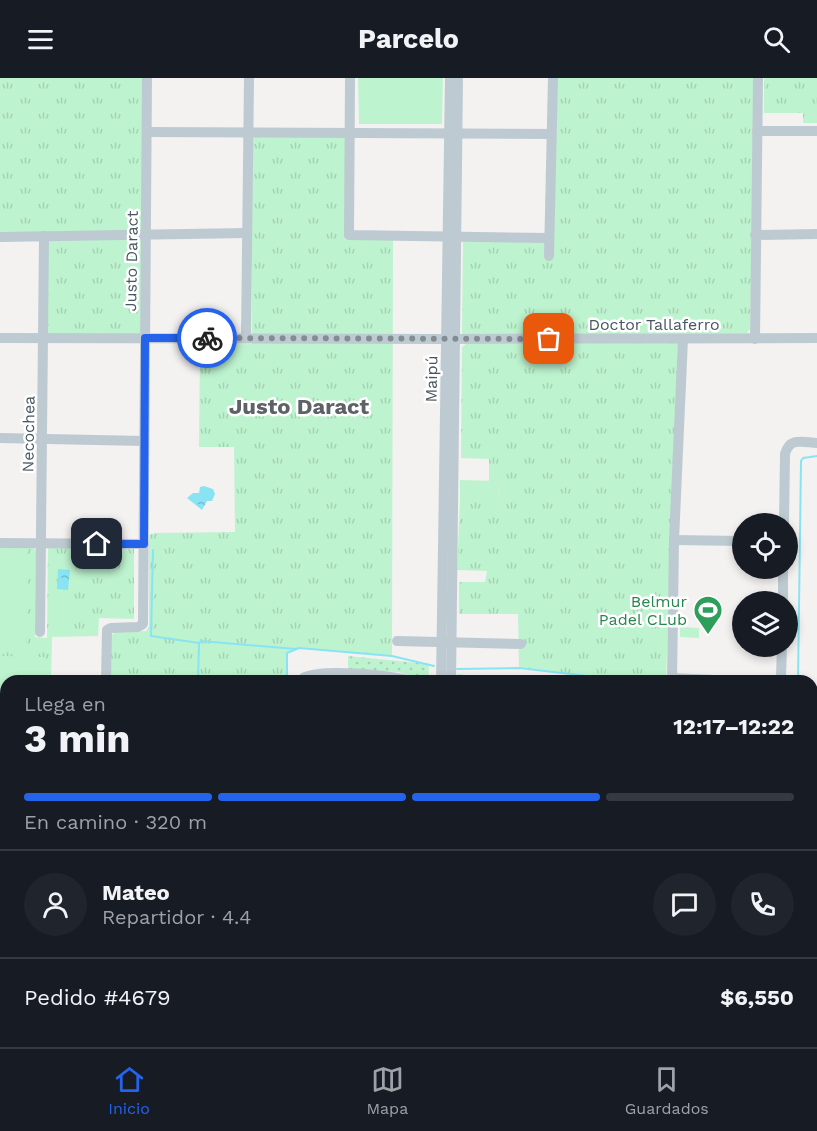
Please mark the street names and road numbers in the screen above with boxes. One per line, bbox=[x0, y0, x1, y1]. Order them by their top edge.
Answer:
street label: Justo Daract bbox=[121, 210, 142, 311]
street label: Doctor Tallaferro bbox=[588, 315, 720, 334]
street label: Maipú bbox=[422, 355, 441, 403]
street label: Necochea bbox=[18, 396, 39, 472]

